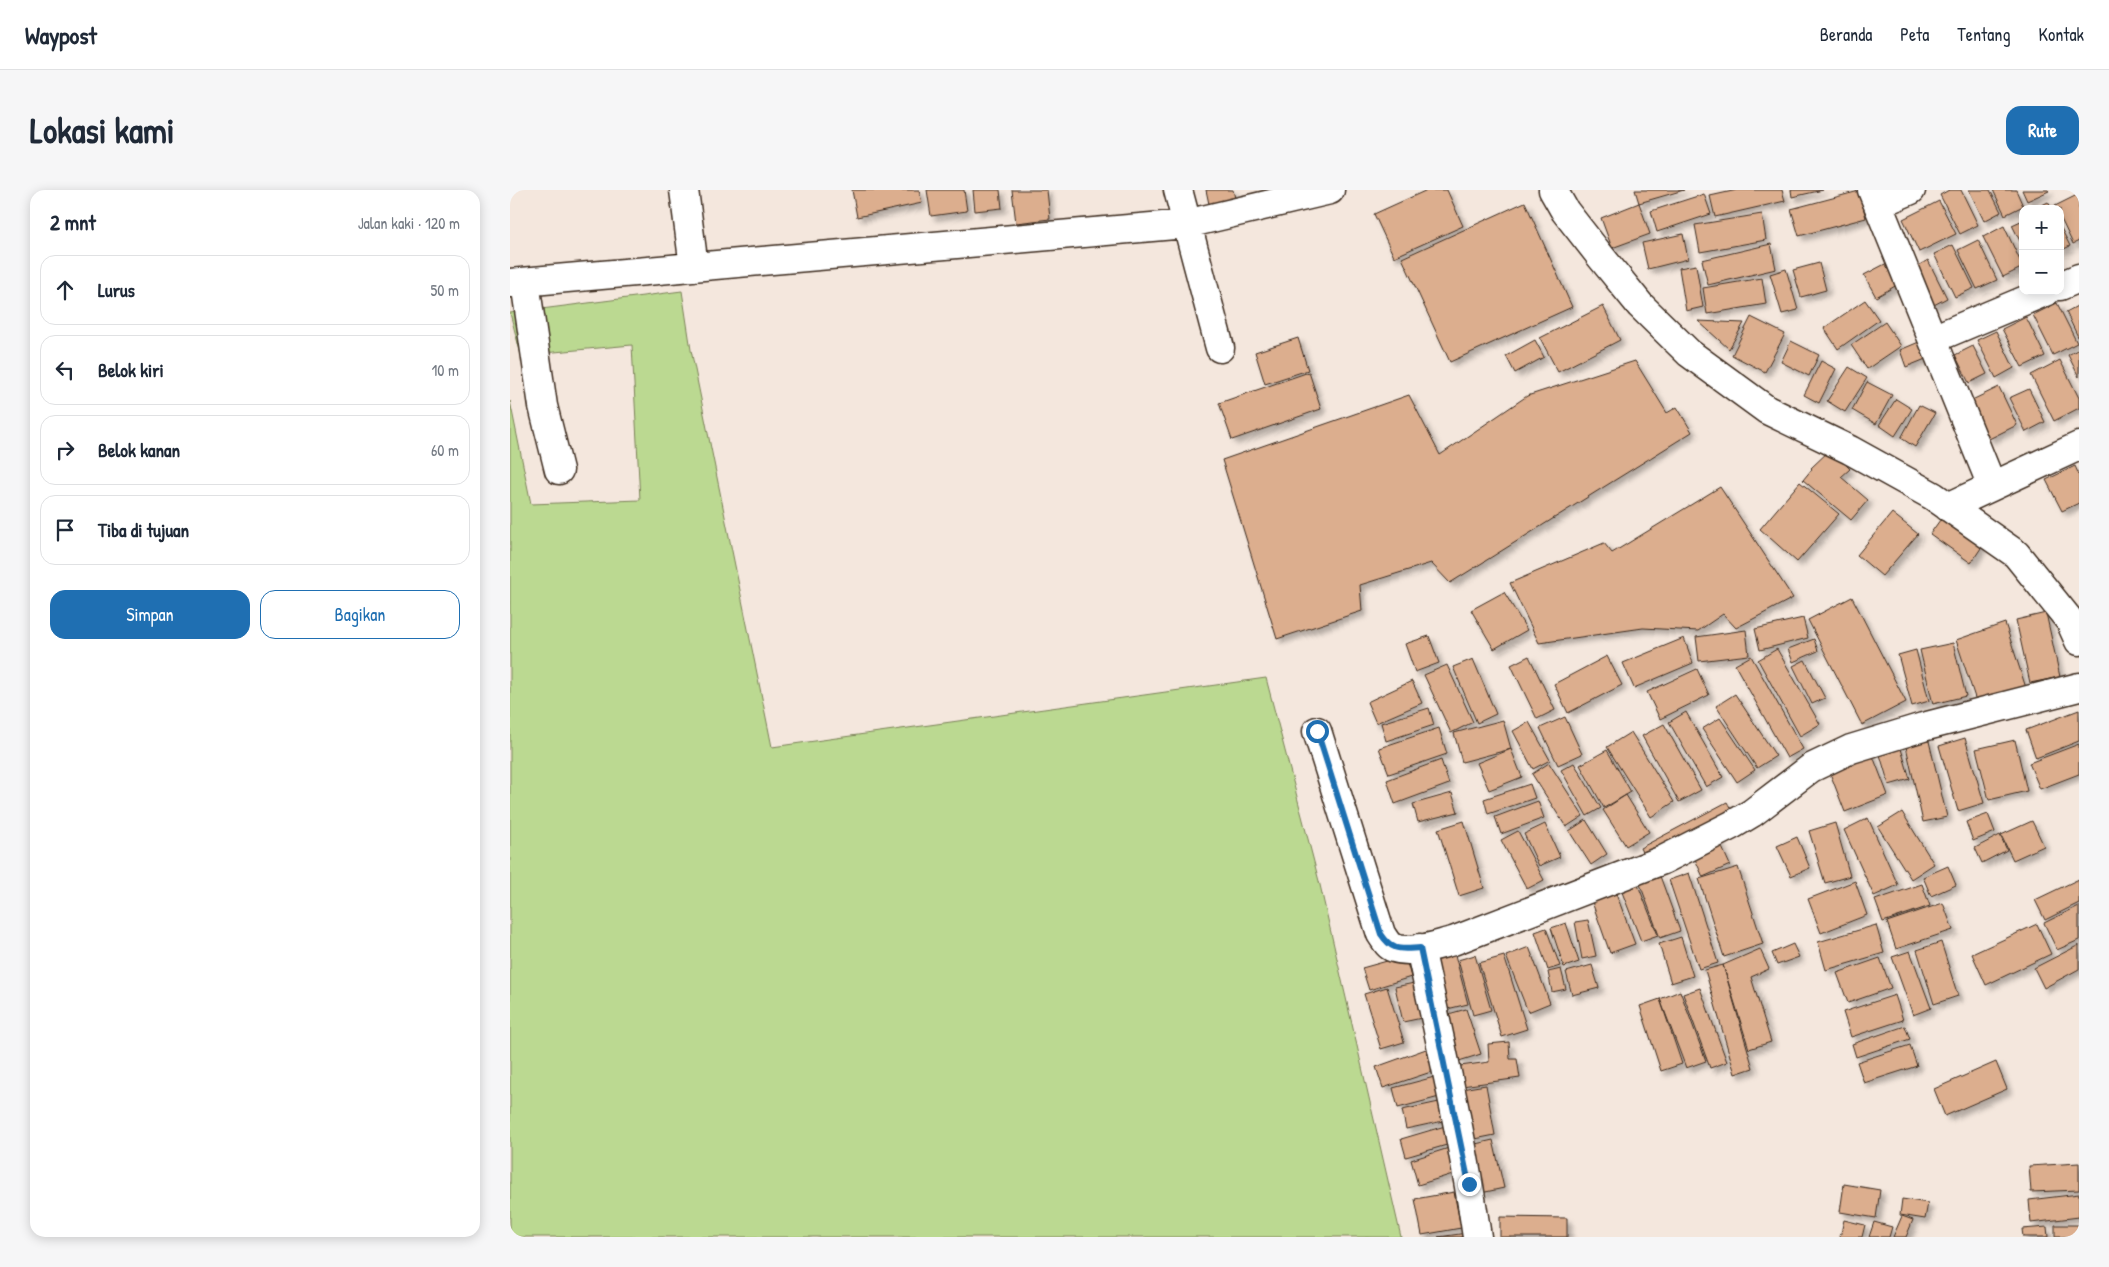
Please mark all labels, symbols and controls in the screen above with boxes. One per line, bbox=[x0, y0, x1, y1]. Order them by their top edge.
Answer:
text: Waypost bbox=[25, 19, 97, 51]
text: Beranda bbox=[1820, 22, 1872, 47]
text: Peta bbox=[1900, 22, 1929, 47]
text: Tentang bbox=[1957, 22, 2010, 47]
text: Kontak bbox=[2038, 22, 2084, 47]
button: Rute bbox=[2006, 106, 2079, 155]
text: Lokasi kami bbox=[30, 107, 175, 154]
map controls bbox=[2019, 205, 2064, 295]
button: + bbox=[2019, 205, 2064, 250]
text: 2 mnt bbox=[50, 208, 96, 237]
text: Jalan kaki · 120 m bbox=[358, 212, 460, 234]
button: − bbox=[2019, 250, 2064, 295]
icon: ahead bbox=[51, 276, 79, 304]
text: Lurus bbox=[98, 277, 135, 303]
text: 50 m bbox=[431, 279, 459, 301]
icon: left bbox=[51, 356, 79, 384]
text: Belok kiri bbox=[98, 357, 164, 383]
text: 10 m bbox=[431, 359, 459, 381]
icon: right bbox=[51, 436, 79, 464]
text: Belok kanan bbox=[98, 437, 180, 463]
text: 60 m bbox=[431, 439, 459, 461]
icon: arrive bbox=[51, 516, 79, 544]
text: Tiba di tujuan bbox=[98, 517, 189, 543]
button: Simpan bbox=[50, 590, 250, 639]
button: Bagikan bbox=[260, 590, 460, 639]
route start bbox=[1306, 720, 1329, 743]
route end bbox=[1458, 1173, 1481, 1196]

